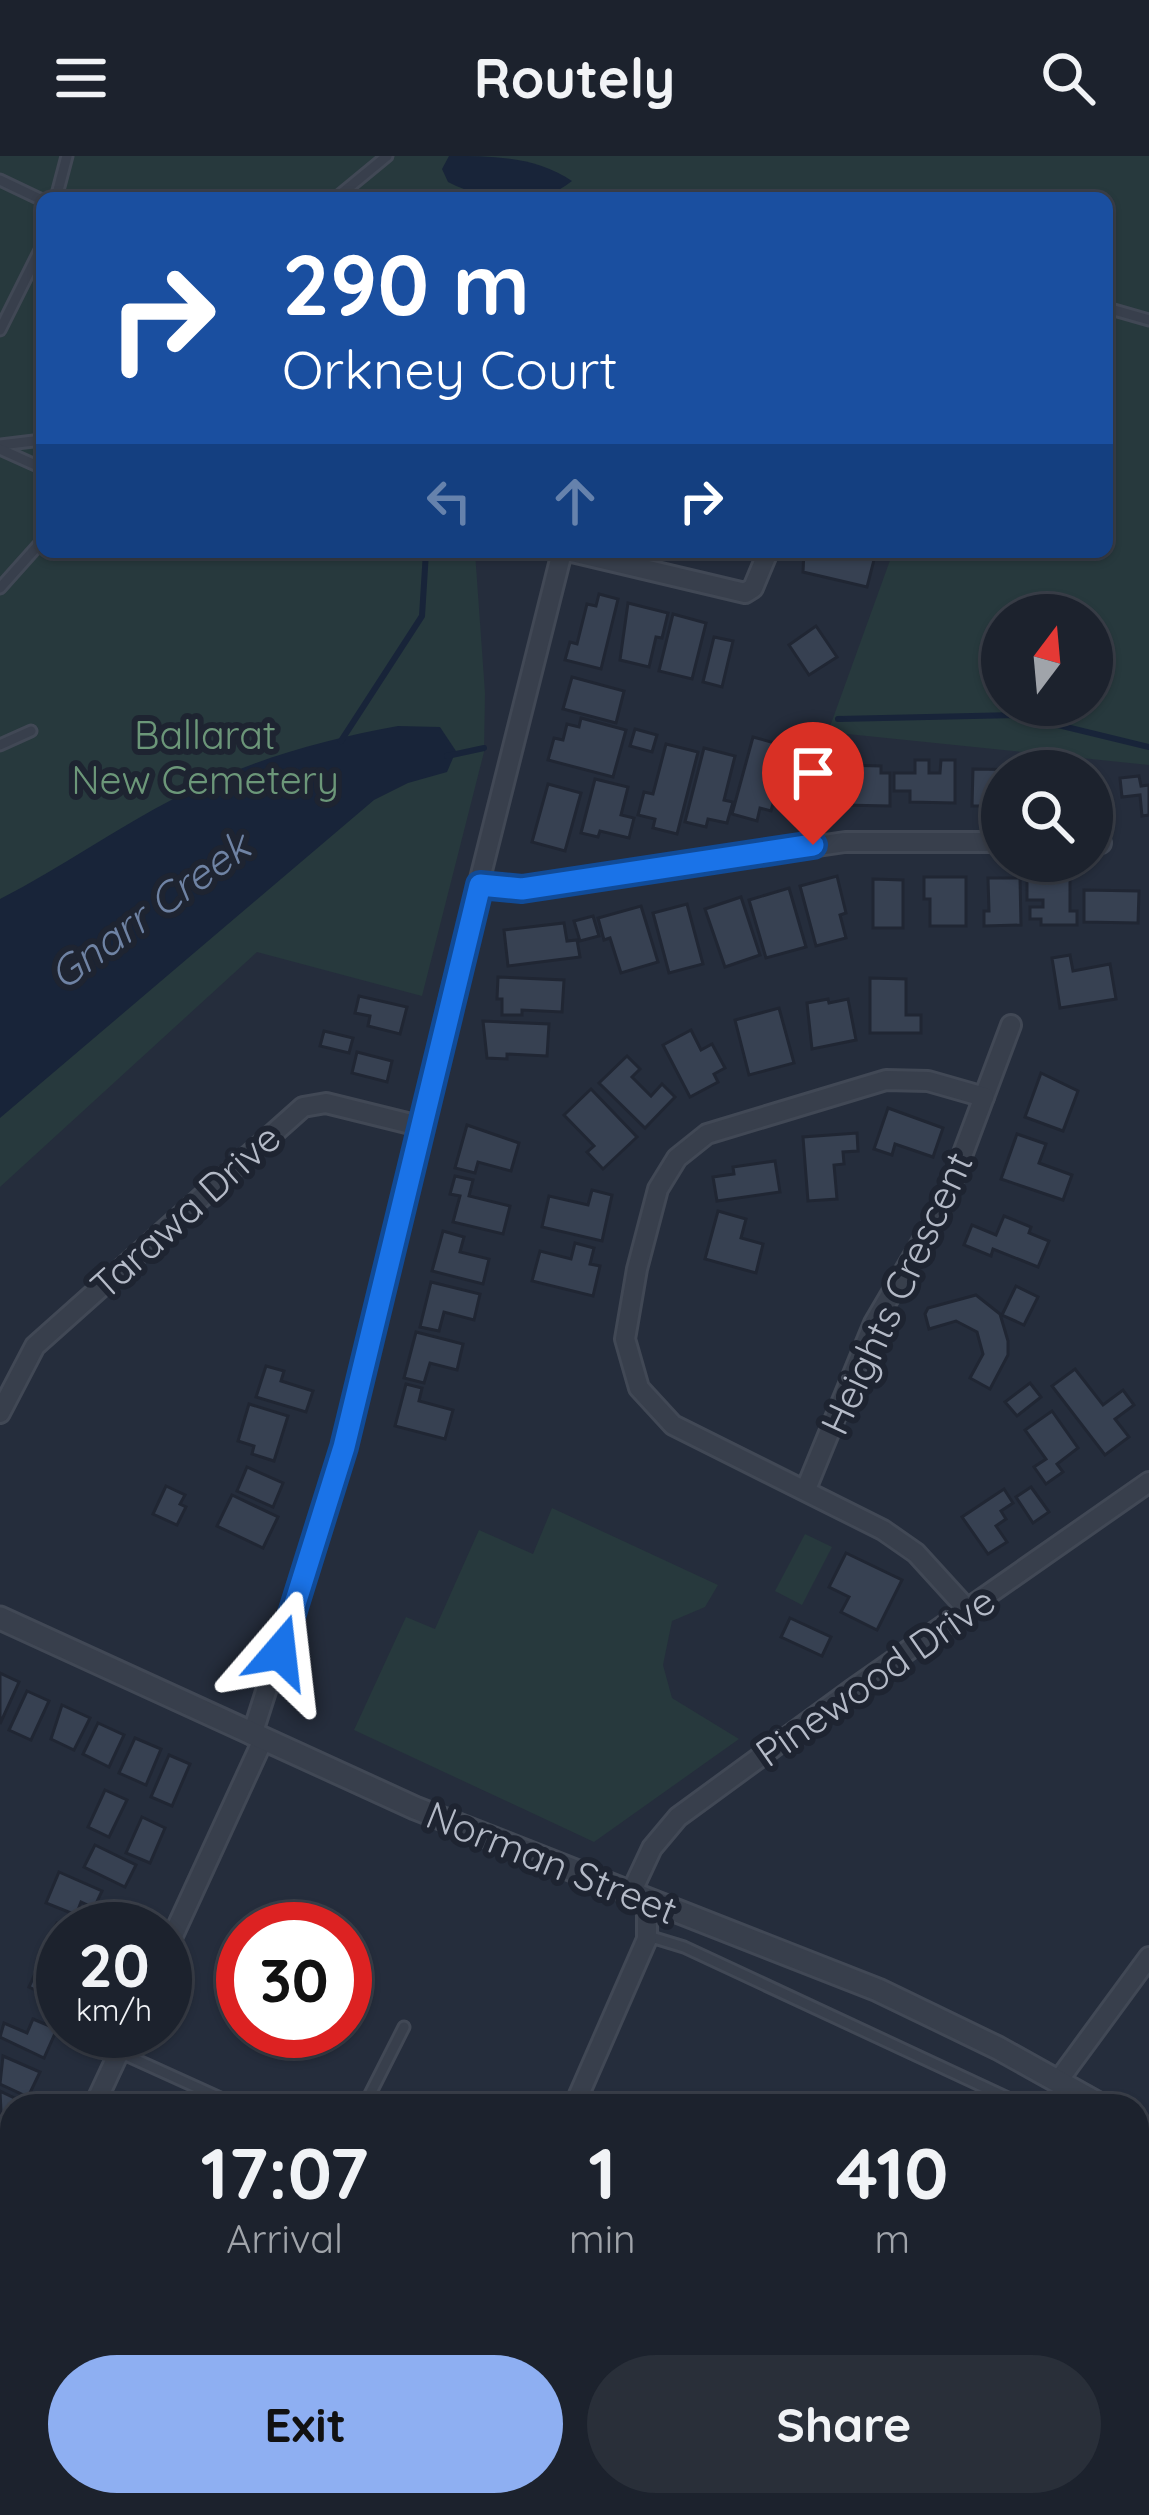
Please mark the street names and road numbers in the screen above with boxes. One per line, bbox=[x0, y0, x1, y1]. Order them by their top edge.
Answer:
street label: Tarawa Drive bbox=[80, 1113, 290, 1309]
street label: Heights Crescent bbox=[809, 1144, 983, 1442]
street label: Pinewood Drive bbox=[746, 1575, 1004, 1777]
street label: Norman Street bbox=[420, 1789, 684, 1935]

